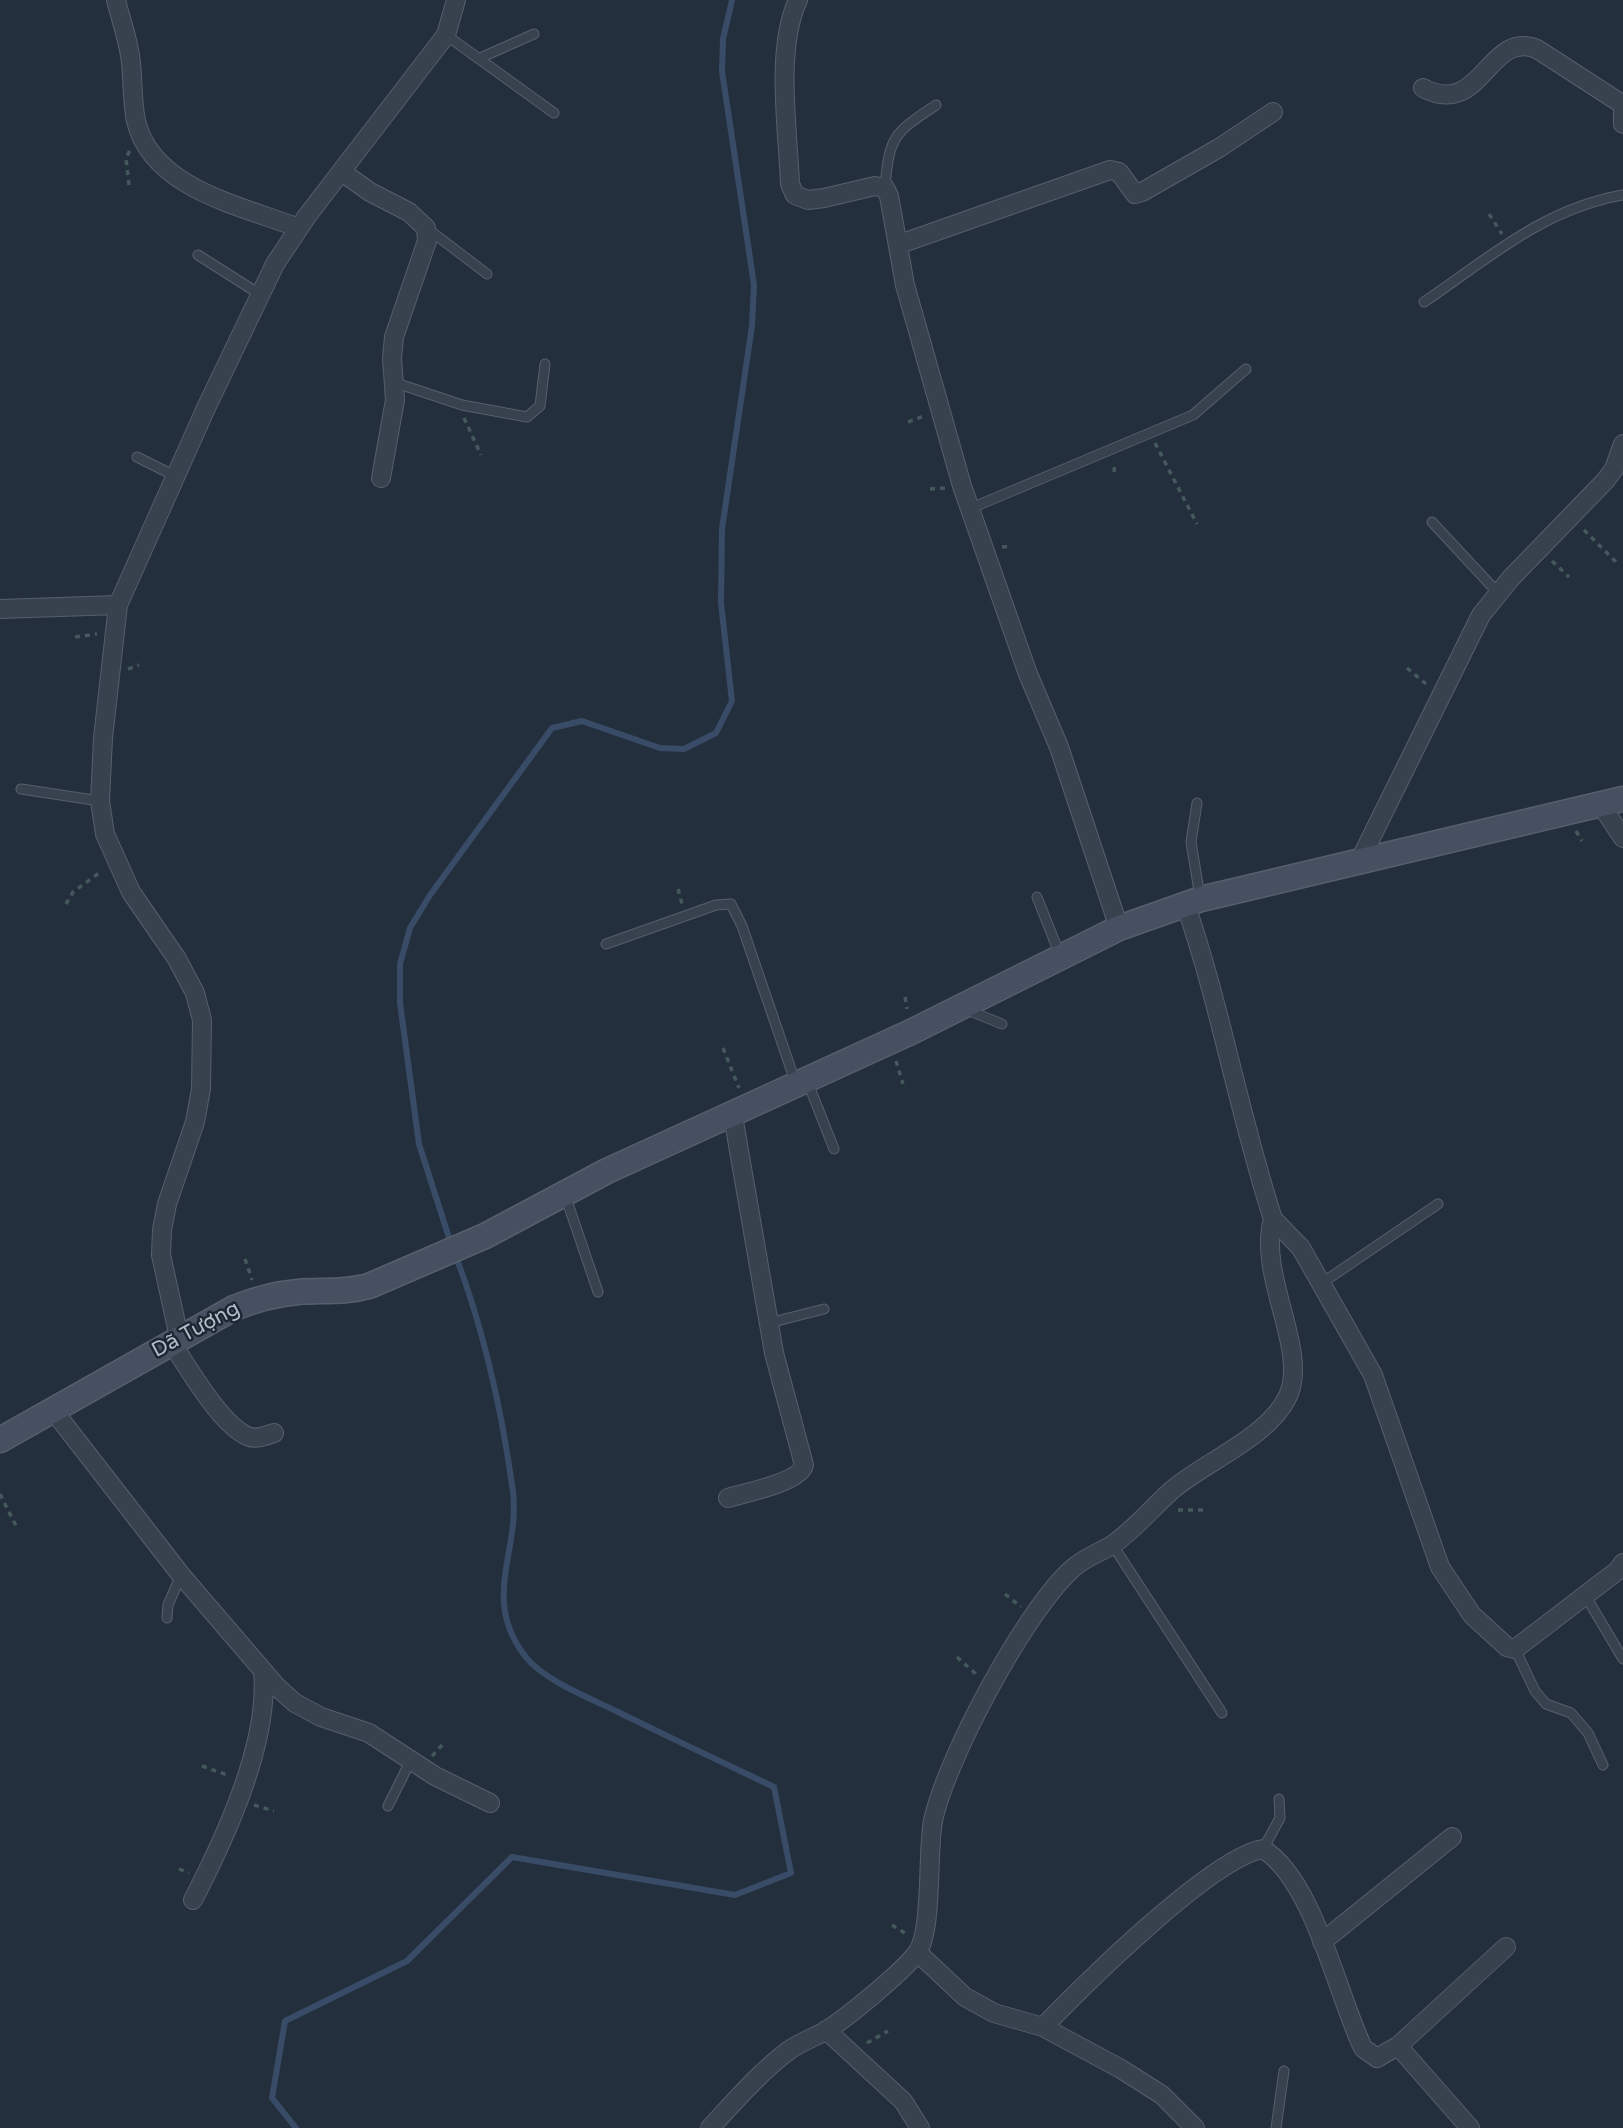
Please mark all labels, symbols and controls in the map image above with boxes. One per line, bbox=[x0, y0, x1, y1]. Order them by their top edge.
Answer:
street label: Dã Tượng bbox=[148, 1296, 244, 1364]

